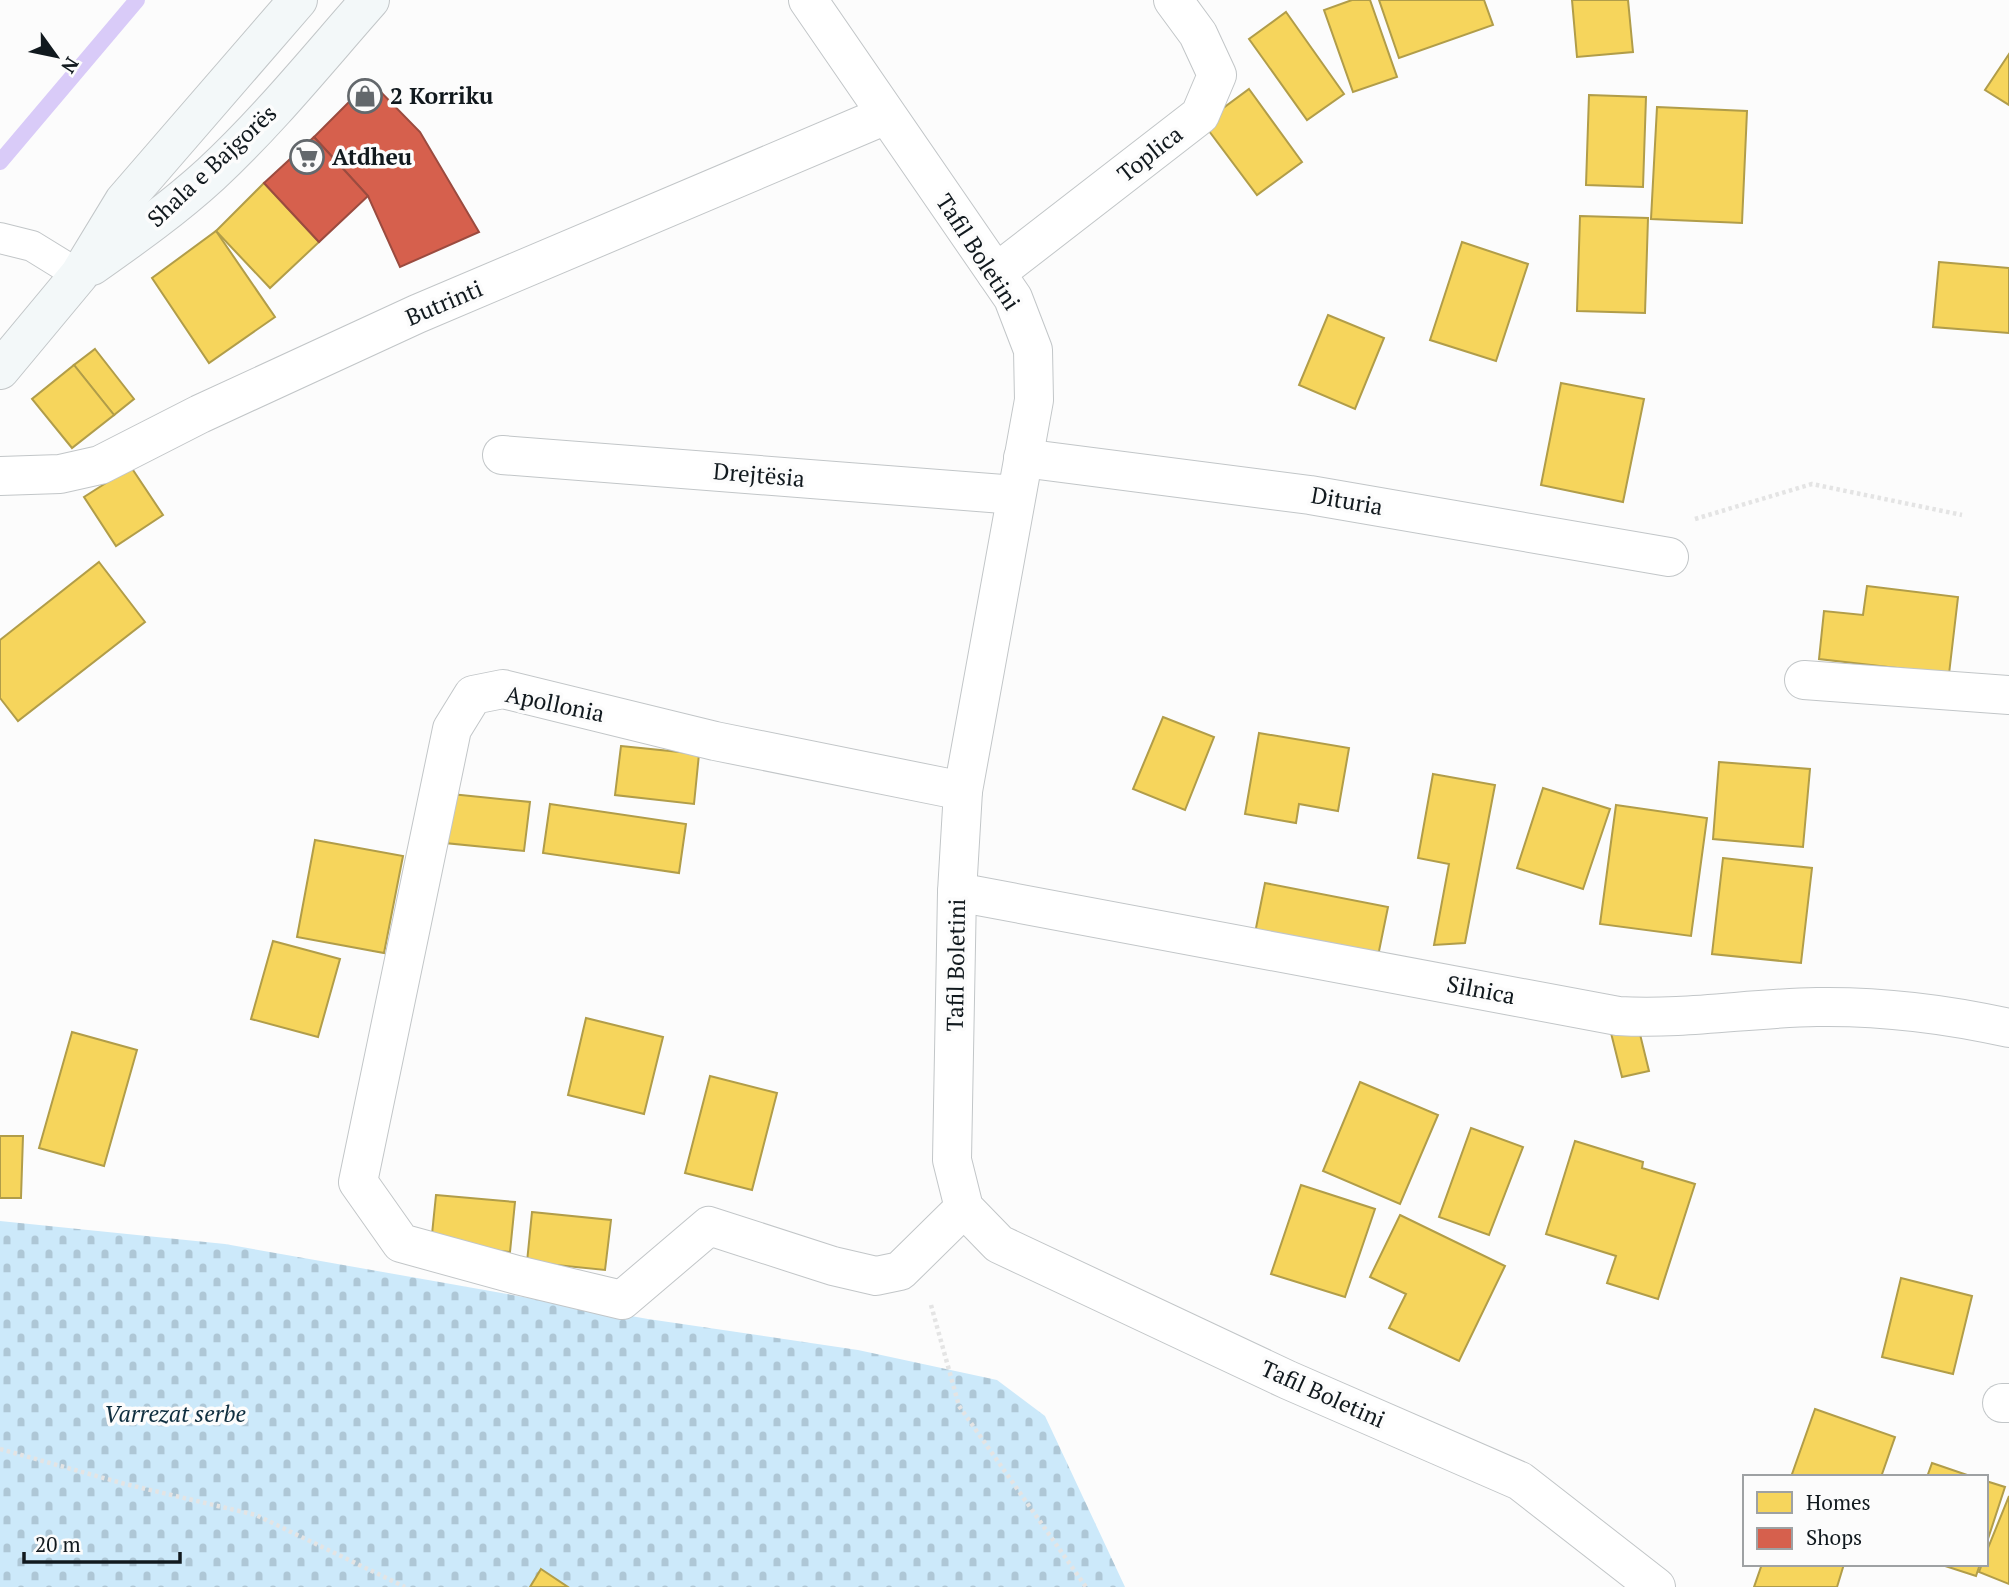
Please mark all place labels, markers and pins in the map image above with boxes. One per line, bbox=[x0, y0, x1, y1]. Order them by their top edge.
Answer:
shop icon: 2 Korriku bbox=[346, 77, 384, 115]
place label: 2 Korriku bbox=[390, 80, 493, 111]
supermarket icon: Atdheu bbox=[288, 138, 326, 176]
place label: Atdheu bbox=[332, 141, 412, 172]

